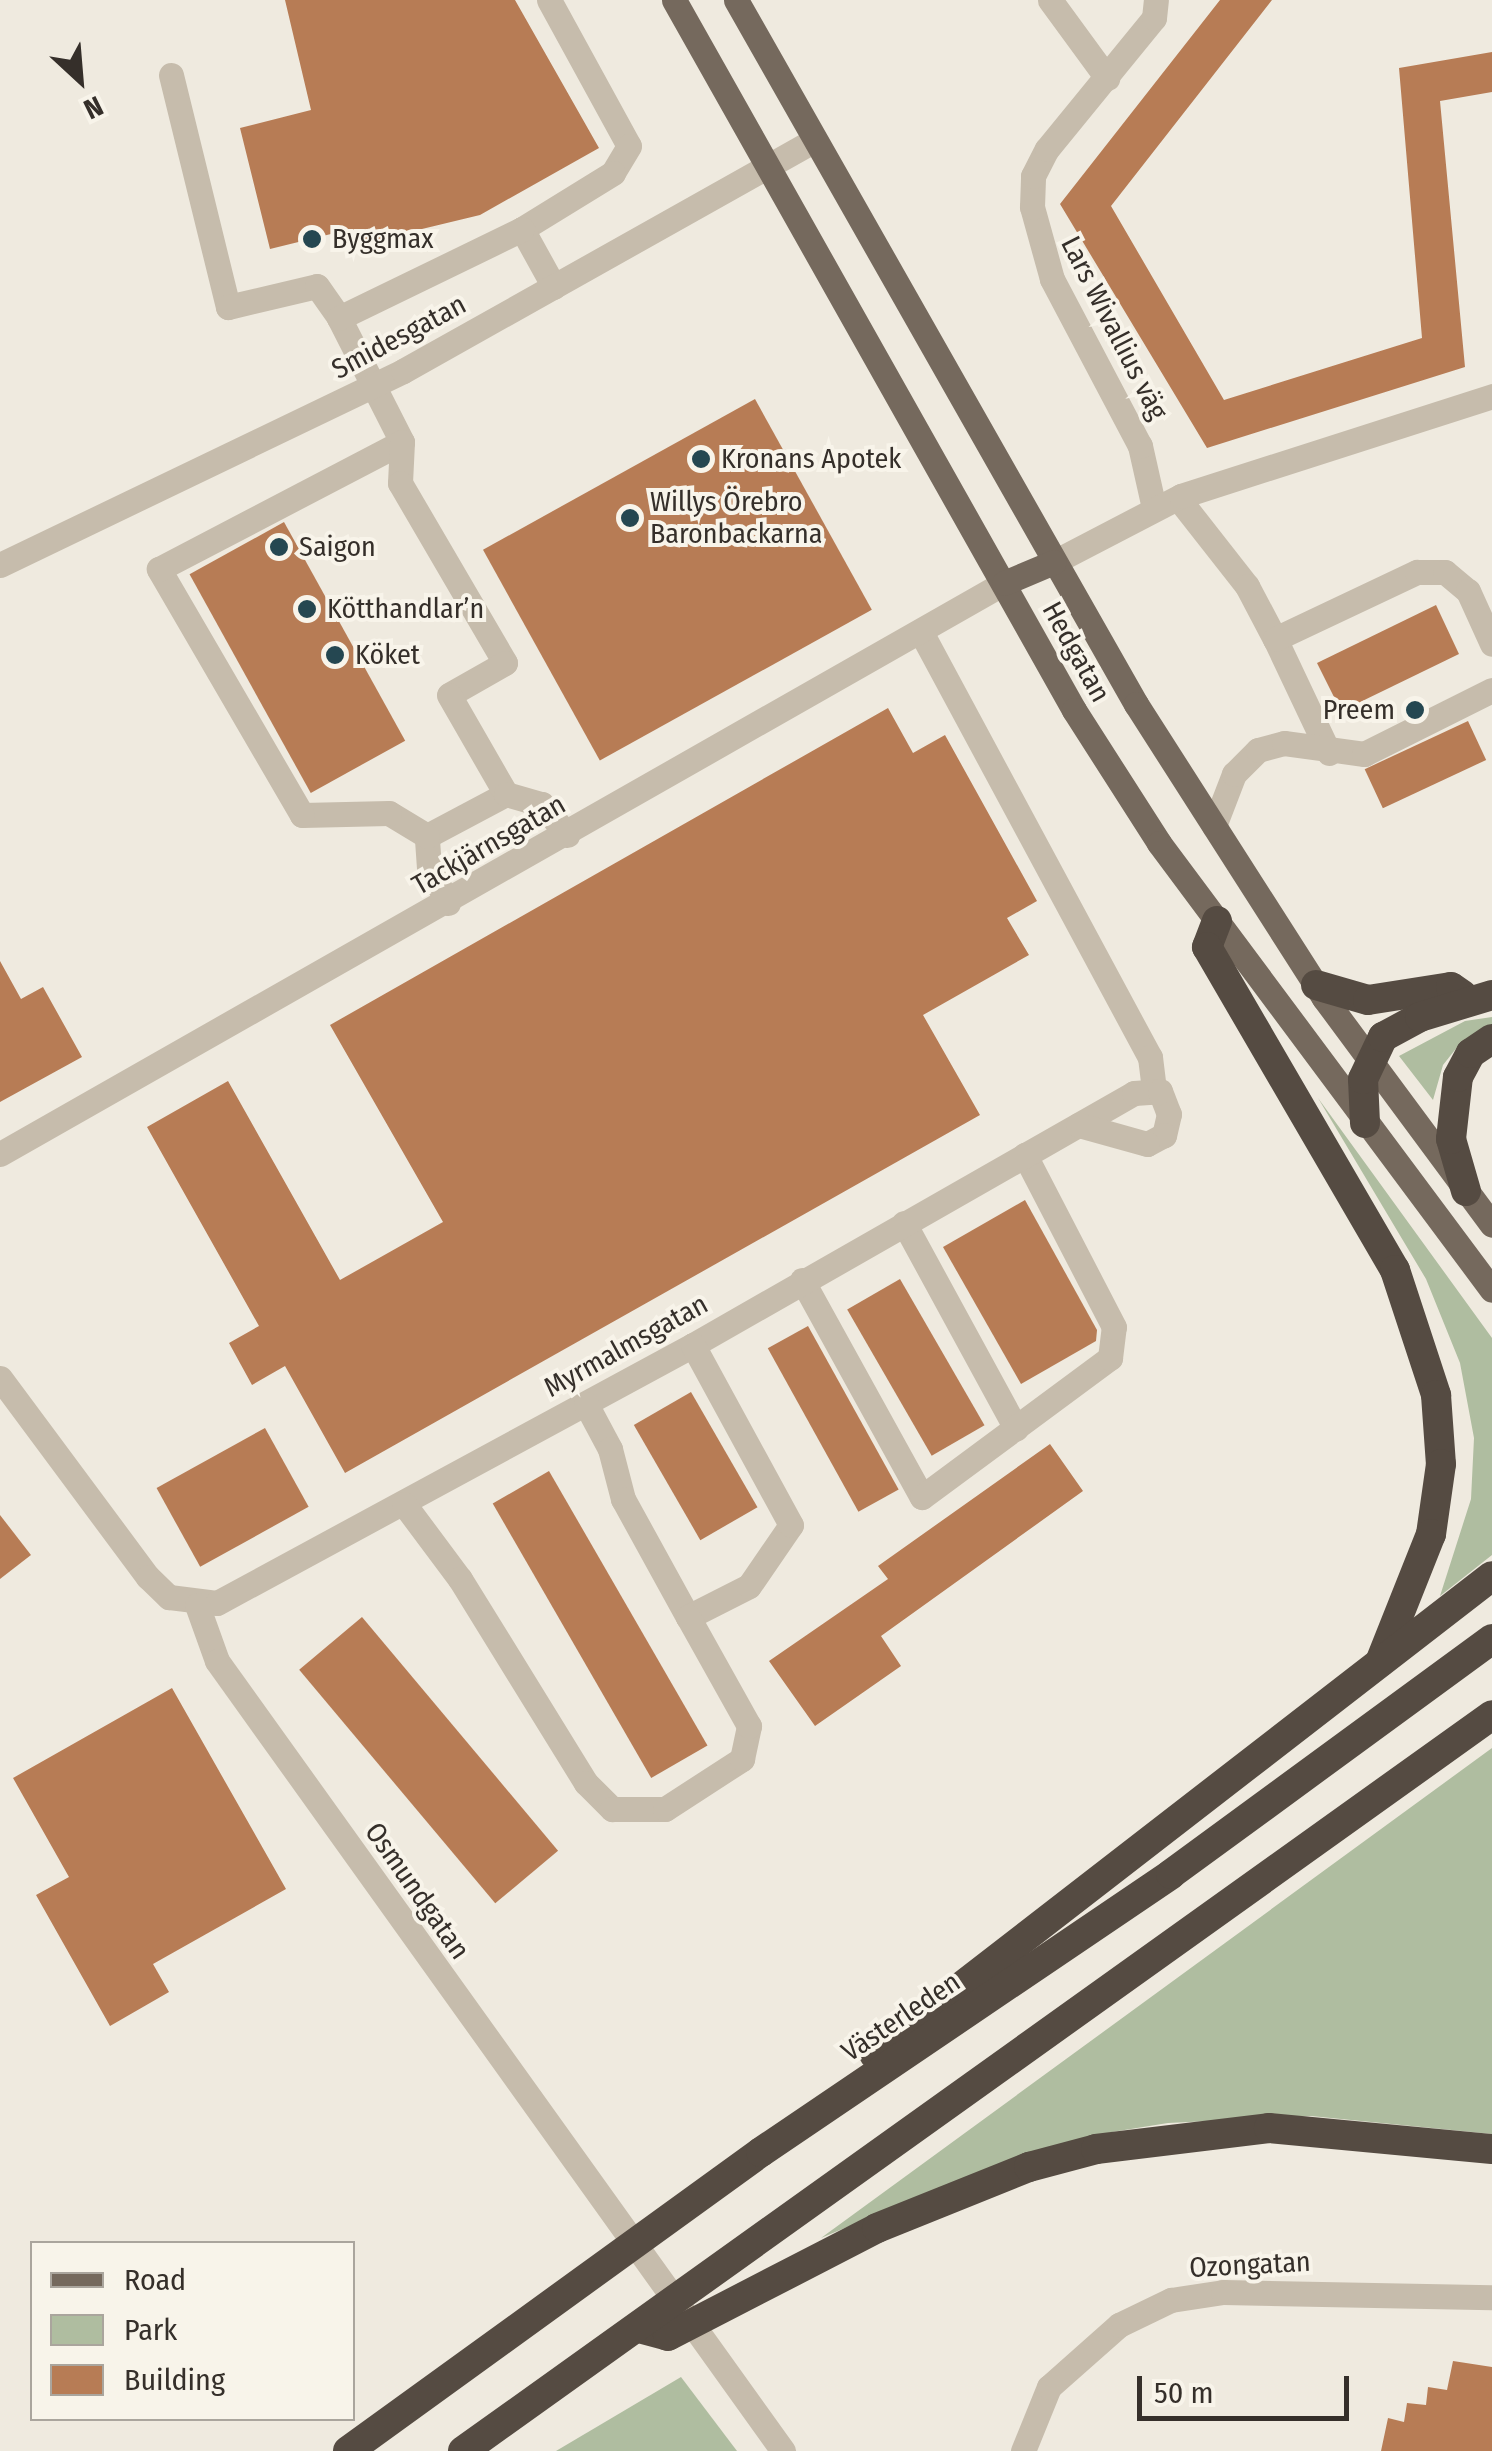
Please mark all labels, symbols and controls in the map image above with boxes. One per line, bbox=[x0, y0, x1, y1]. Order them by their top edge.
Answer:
north arrow bbox=[30, 30, 130, 130]
text: N bbox=[79, 89, 108, 126]
place label: Byggmax bbox=[332, 222, 434, 256]
marker: Byggmax bbox=[301, 228, 323, 250]
street label: Lars Wivallius väg bbox=[1053, 231, 1175, 425]
street label: Smidesgatan bbox=[326, 288, 472, 386]
place label: Kronans Apotek bbox=[721, 442, 901, 476]
marker: Kronans Apotek bbox=[690, 448, 712, 470]
place label: Willys Örebro Baronbackarna bbox=[650, 485, 822, 551]
marker: Willys Örebro Baronbackarna bbox=[619, 507, 641, 529]
place label: Saigon bbox=[299, 530, 376, 564]
marker: Saigon bbox=[268, 536, 290, 558]
place label: Kötthandlar’n bbox=[327, 592, 484, 626]
street label: Hedgatan bbox=[1035, 596, 1117, 708]
marker: Kötthandlar’n bbox=[296, 598, 318, 620]
place label: Köket bbox=[355, 638, 420, 672]
marker: Köket bbox=[324, 644, 346, 666]
place label: Preem bbox=[1323, 693, 1395, 727]
marker: Preem bbox=[1404, 699, 1426, 721]
street label: Tackjärnsgatan bbox=[406, 788, 572, 902]
street label: Myrmalmsgatan bbox=[538, 1287, 714, 1405]
street label: Osmundgatan bbox=[358, 1816, 476, 1966]
street label: Västerleden bbox=[835, 1965, 967, 2069]
legend bbox=[30, 2241, 355, 2421]
street label: Ozongatan bbox=[1188, 2245, 1312, 2285]
text: Road bbox=[124, 2262, 186, 2298]
text: Park bbox=[124, 2312, 177, 2348]
scale bar bbox=[1142, 2356, 1354, 2418]
text: Building bbox=[124, 2362, 225, 2398]
text: 50 m bbox=[1154, 2375, 1214, 2411]

